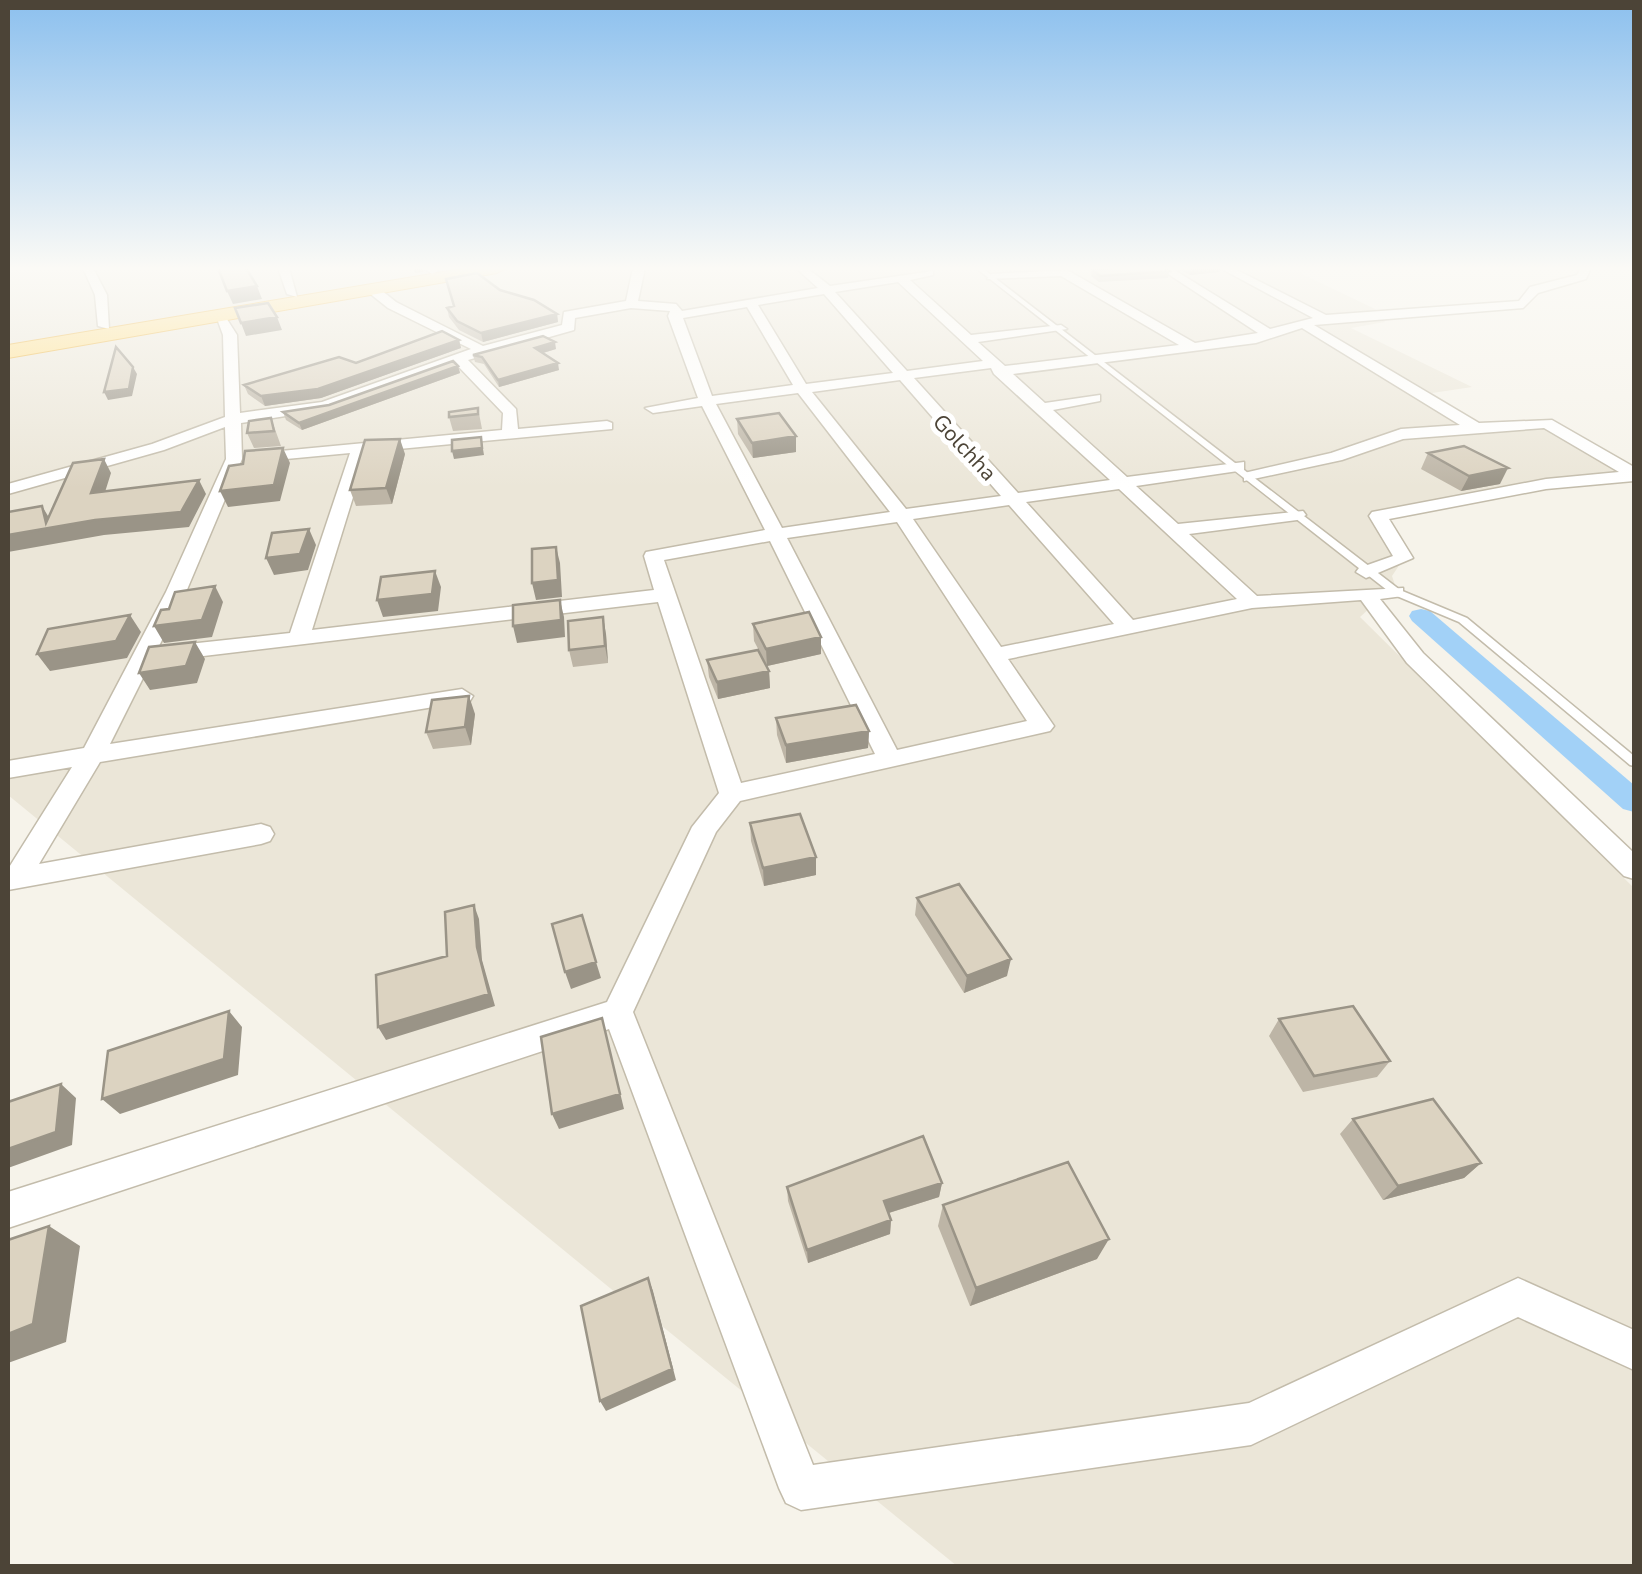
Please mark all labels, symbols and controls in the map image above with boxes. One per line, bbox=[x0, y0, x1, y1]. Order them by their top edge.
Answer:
street label: Golchha bbox=[926, 408, 1003, 488]

